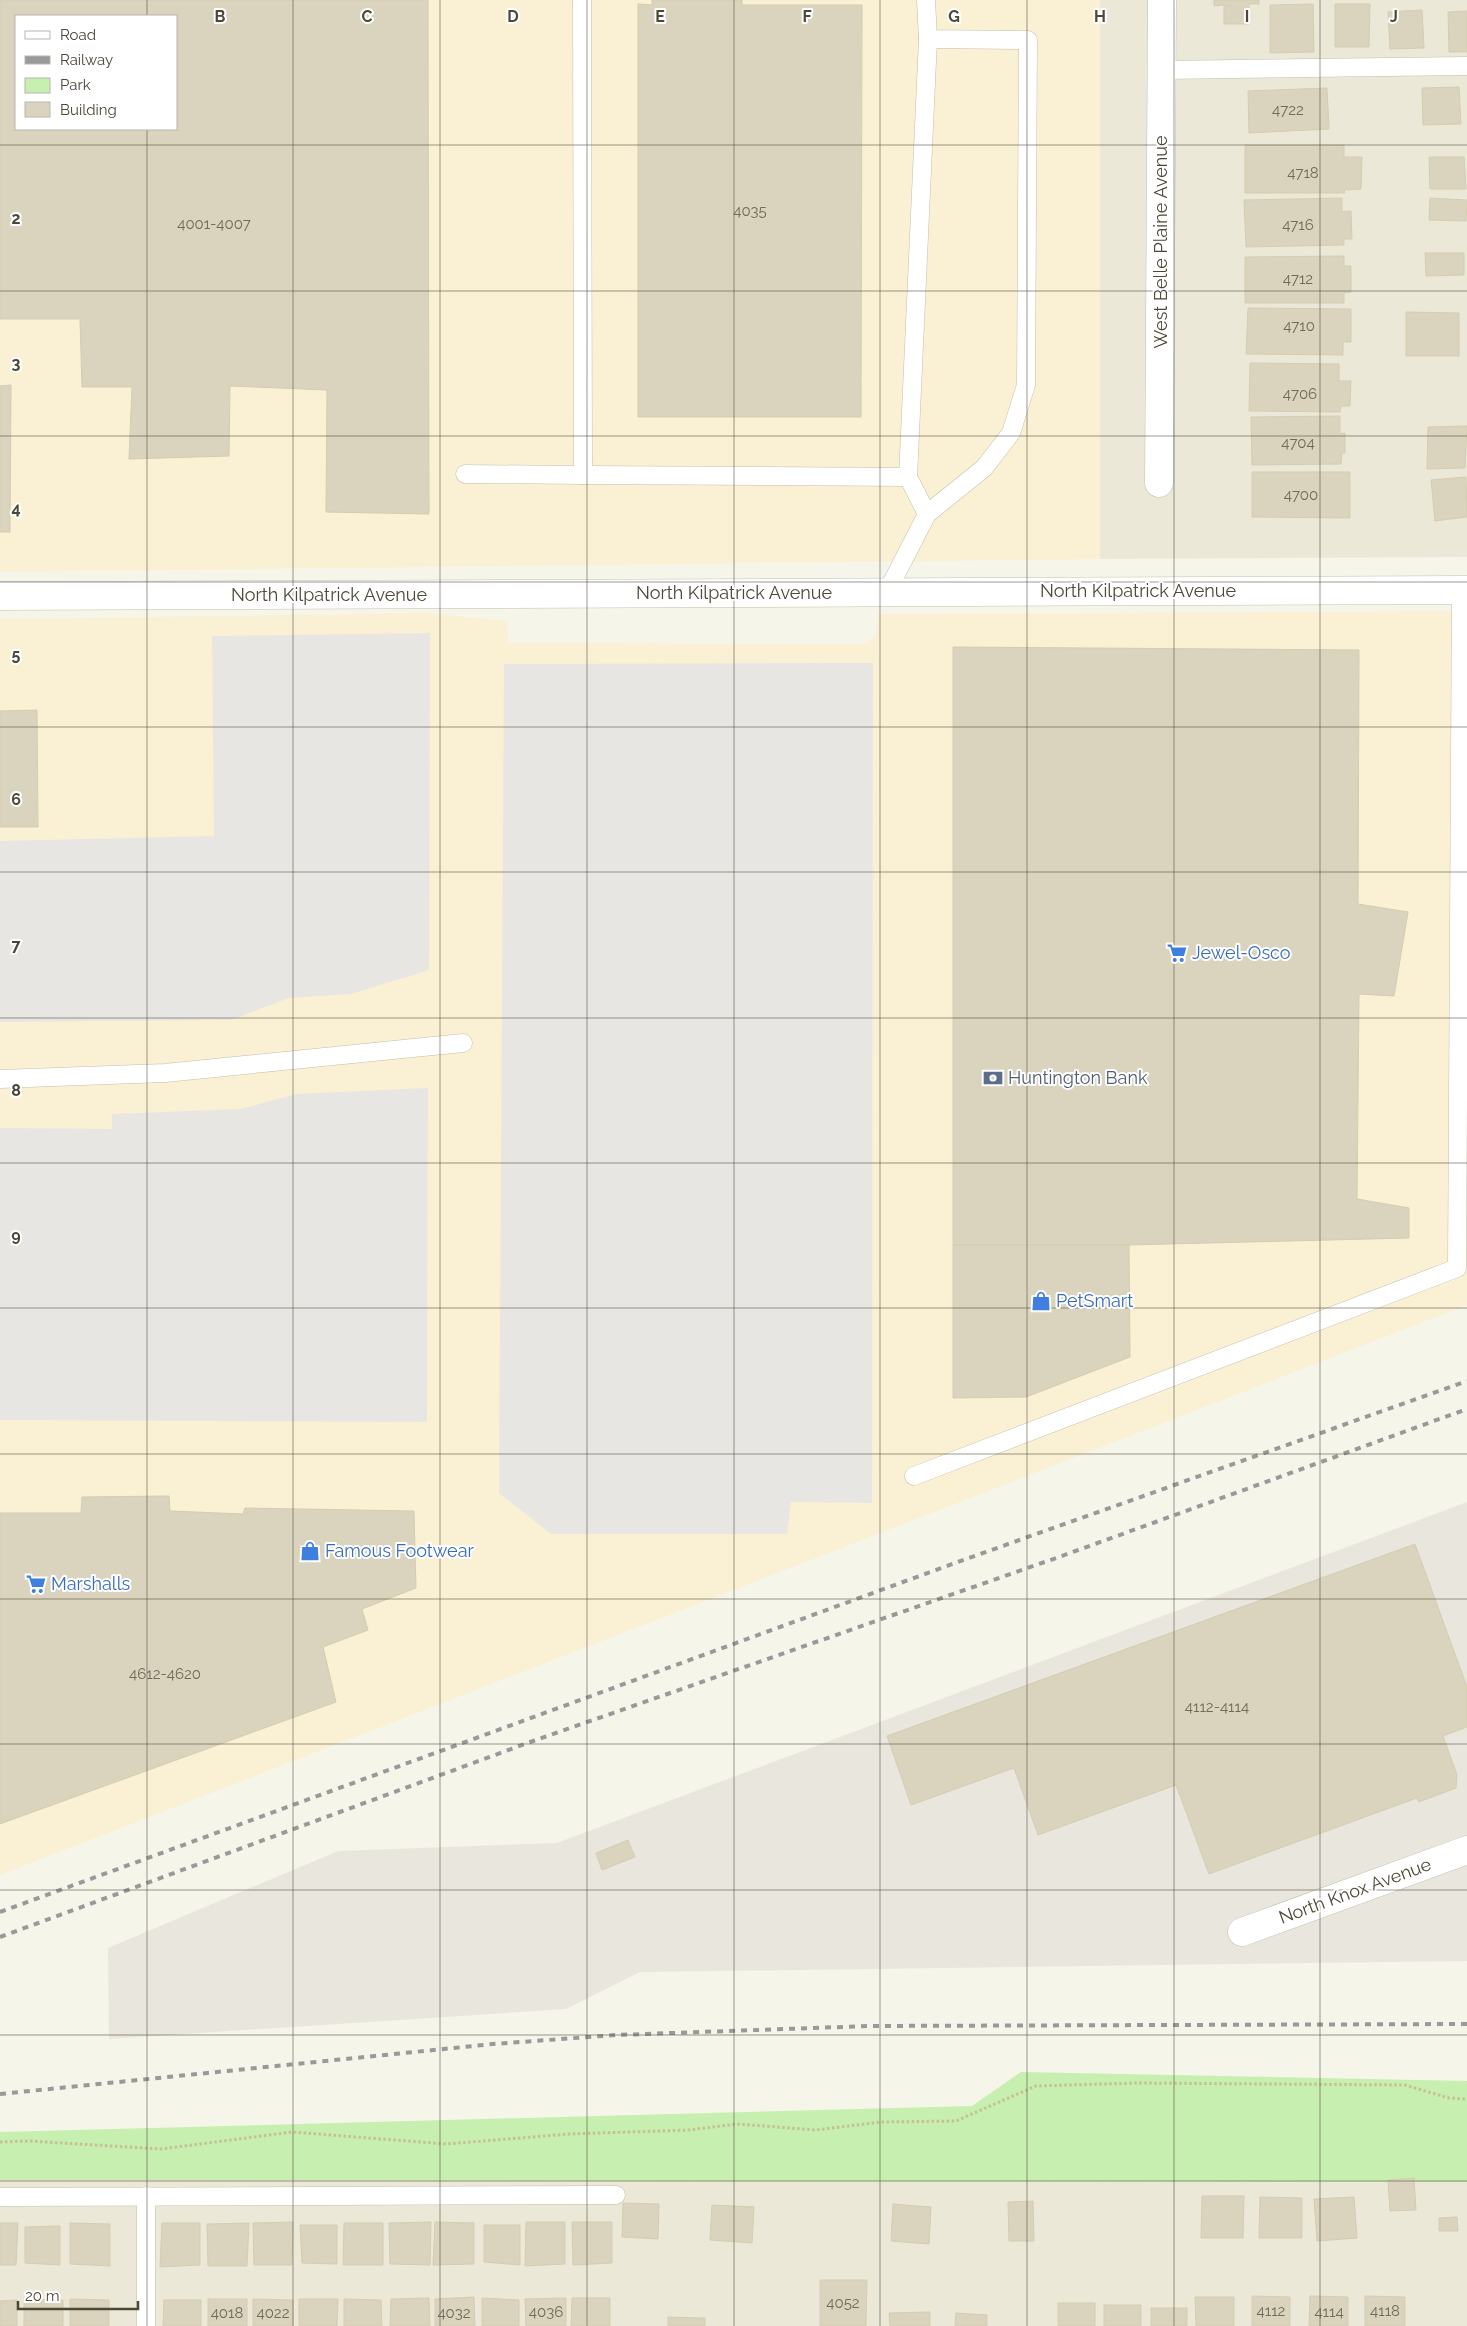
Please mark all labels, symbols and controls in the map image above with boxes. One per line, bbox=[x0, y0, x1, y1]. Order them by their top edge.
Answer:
text: B bbox=[215, 7, 226, 26]
text: C bbox=[362, 7, 373, 26]
text: D bbox=[507, 7, 519, 26]
text: E bbox=[655, 7, 665, 26]
text: F bbox=[802, 7, 812, 26]
text: G bbox=[948, 7, 960, 26]
text: H bbox=[1094, 7, 1106, 26]
text: I bbox=[1245, 7, 1249, 26]
text: J bbox=[1390, 7, 1398, 26]
legend bbox=[15, 15, 178, 130]
text: Road bbox=[60, 26, 96, 44]
text: Railway bbox=[60, 51, 113, 69]
text: Park bbox=[60, 76, 91, 94]
text: Building bbox=[60, 101, 117, 119]
house number: 4722 bbox=[1272, 101, 1304, 119]
street label: West Belle Plaine Avenue bbox=[1150, 135, 1171, 349]
house number: 4718 bbox=[1287, 164, 1319, 182]
house number: 4035 bbox=[733, 202, 767, 220]
text: 2 bbox=[11, 209, 21, 228]
house number: 4001-4007 bbox=[177, 215, 251, 233]
house number: 4716 bbox=[1282, 216, 1314, 234]
house number: 4712 bbox=[1283, 270, 1313, 288]
house number: 4710 bbox=[1283, 317, 1315, 335]
text: 3 bbox=[12, 354, 21, 373]
house number: 4706 bbox=[1283, 385, 1317, 403]
house number: 4704 bbox=[1281, 434, 1315, 452]
house number: 4700 bbox=[1284, 486, 1318, 504]
text: 4 bbox=[11, 499, 21, 518]
street label: North Kilpatrick Avenue bbox=[1040, 580, 1236, 601]
street label: North Kilpatrick Avenue bbox=[636, 582, 832, 603]
street label: North Kilpatrick Avenue bbox=[231, 584, 427, 605]
text: 5 bbox=[12, 645, 21, 664]
text: 6 bbox=[11, 790, 21, 809]
text: 7 bbox=[12, 936, 21, 955]
supermarket icon: Jewel-Osco bbox=[1166, 942, 1188, 964]
place label: Jewel-Osco bbox=[1192, 942, 1291, 963]
bank icon: Huntington Bank bbox=[982, 1067, 1004, 1089]
place label: Huntington Bank bbox=[1008, 1067, 1148, 1088]
text: 8 bbox=[11, 1081, 21, 1100]
text: 9 bbox=[11, 1226, 21, 1245]
shop icon: PetSmart bbox=[1030, 1290, 1052, 1312]
place label: PetSmart bbox=[1056, 1290, 1133, 1311]
shop icon: Famous Footwear bbox=[299, 1540, 321, 1562]
place label: Famous Footwear bbox=[325, 1540, 474, 1561]
supermarket icon: Marshalls bbox=[25, 1573, 47, 1595]
place label: Marshalls bbox=[51, 1573, 131, 1594]
house number: 4612-4620 bbox=[129, 1665, 201, 1683]
house number: 4112-4114 bbox=[1185, 1698, 1249, 1716]
street label: North Knox Avenue bbox=[1276, 1853, 1434, 1928]
scale bar bbox=[18, 2278, 138, 2310]
text: 20 m bbox=[25, 2287, 60, 2305]
house number: 4052 bbox=[826, 2294, 860, 2312]
house number: 4112 bbox=[1257, 2302, 1286, 2320]
house number: 4118 bbox=[1370, 2302, 1400, 2320]
house number: 4036 bbox=[529, 2303, 563, 2321]
house number: 4114 bbox=[1314, 2303, 1344, 2321]
house number: 4018 bbox=[211, 2304, 243, 2322]
house number: 4022 bbox=[256, 2304, 290, 2322]
house number: 4032 bbox=[437, 2304, 471, 2322]

